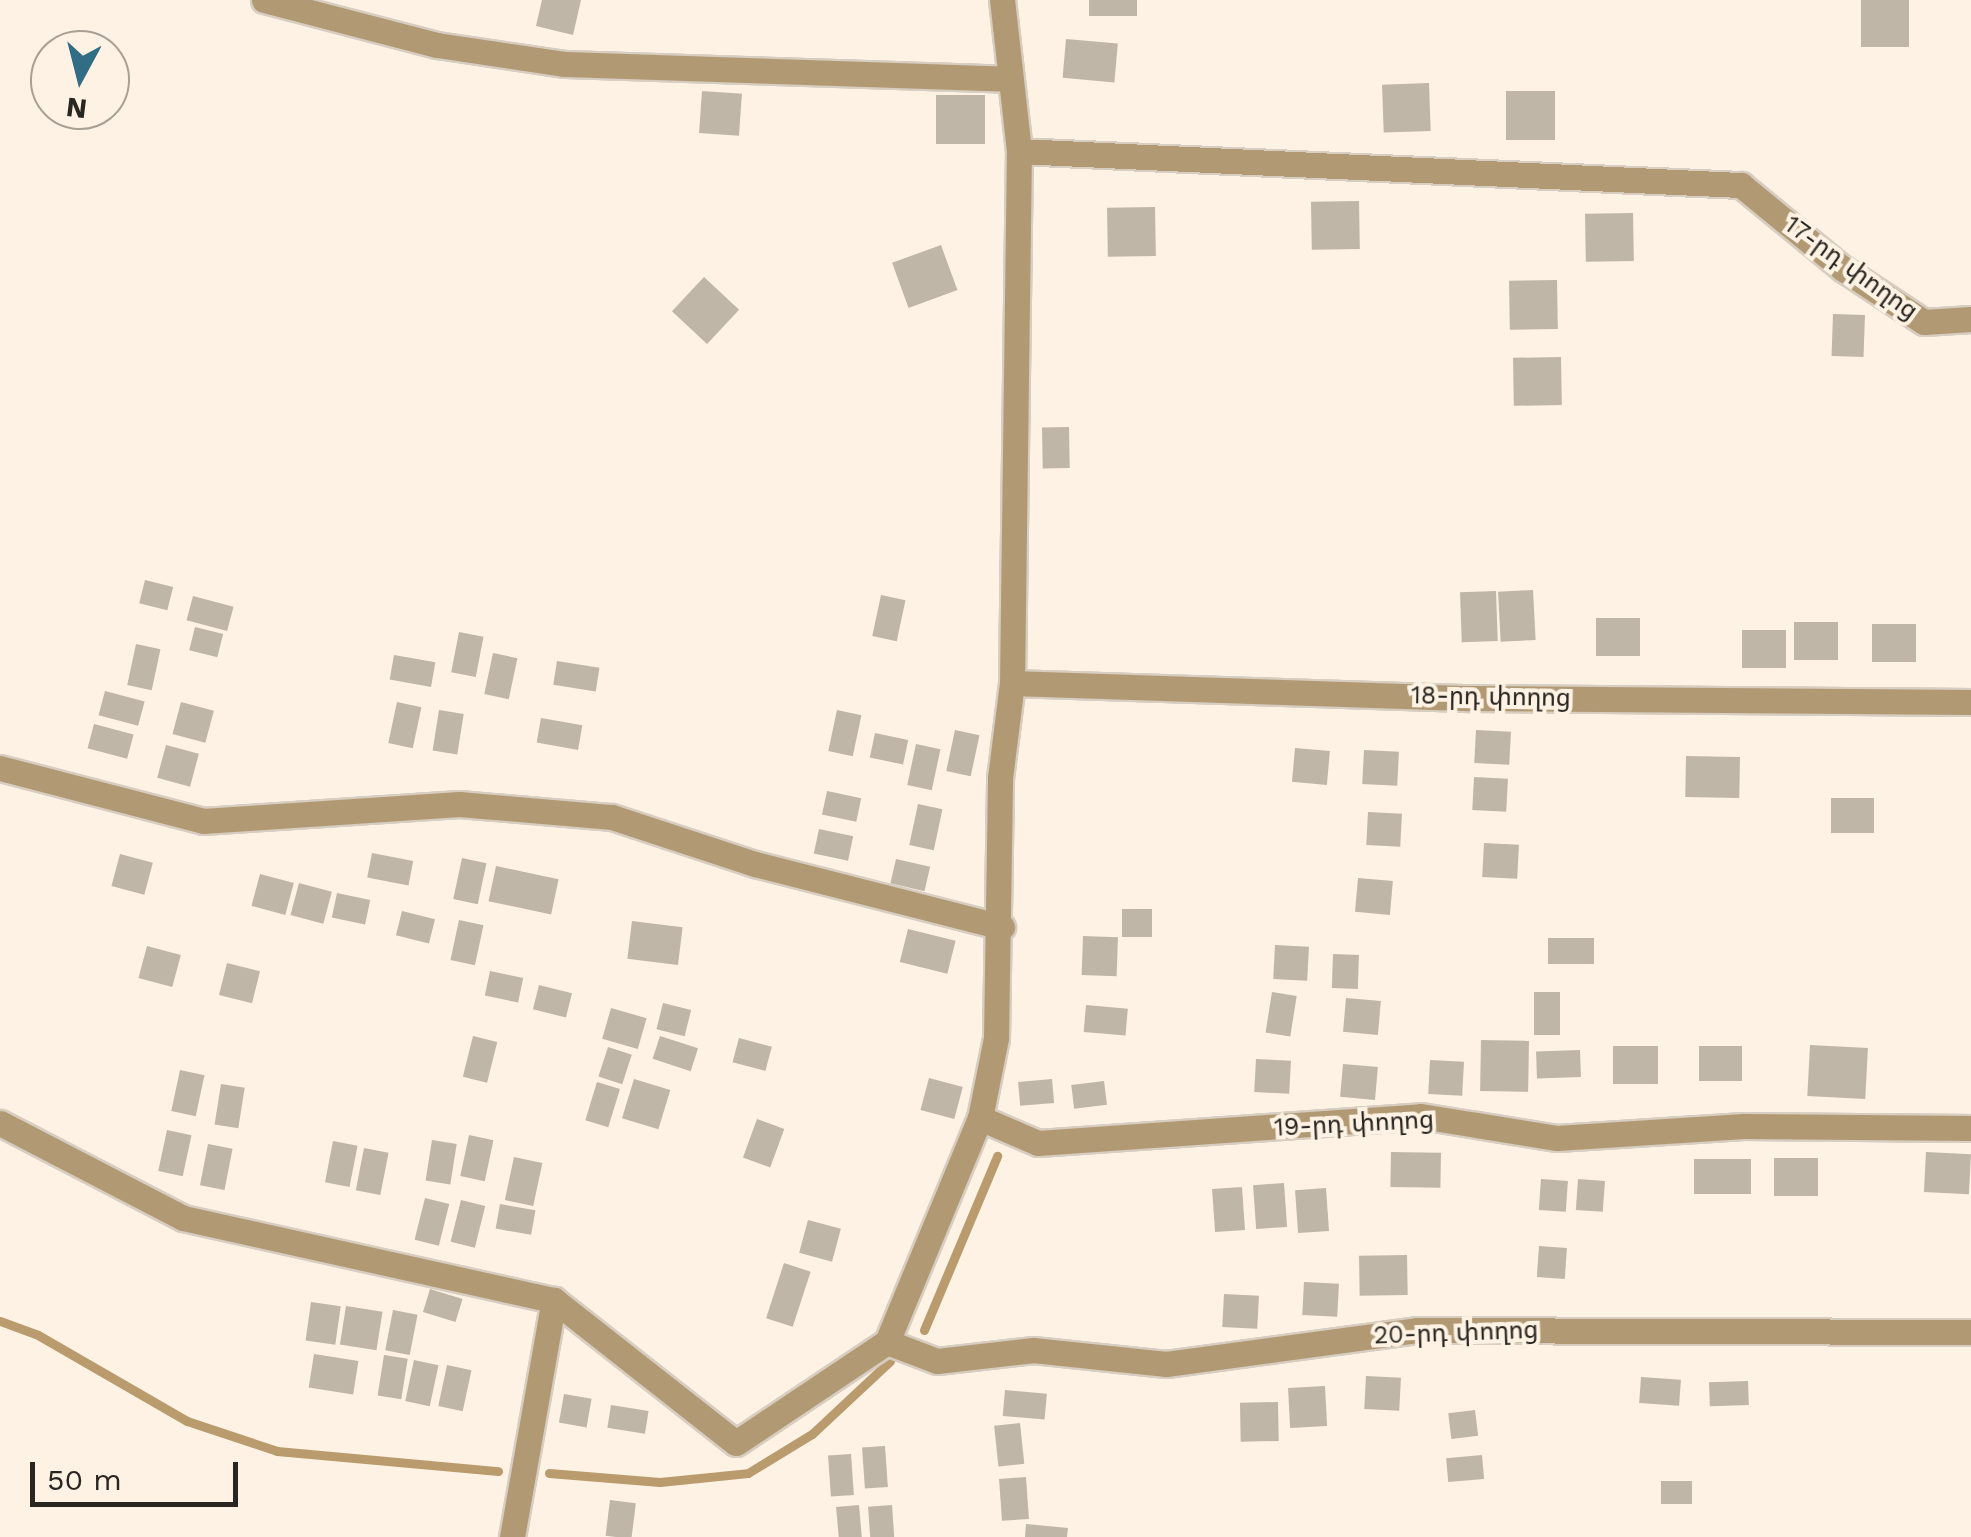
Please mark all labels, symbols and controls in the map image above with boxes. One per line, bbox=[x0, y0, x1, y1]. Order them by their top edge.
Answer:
north arrow bbox=[30, 30, 130, 130]
text: N bbox=[64, 91, 89, 126]
street label: 17-րդ փողոց bbox=[1779, 210, 1923, 326]
street label: 18-րդ փողոց bbox=[1411, 681, 1571, 713]
street label: 19-րդ փողոց bbox=[1273, 1105, 1435, 1143]
street label: 20-րդ փողոց bbox=[1373, 1315, 1539, 1351]
scale bar bbox=[35, 1442, 242, 1504]
text: 50 m bbox=[47, 1462, 122, 1497]

